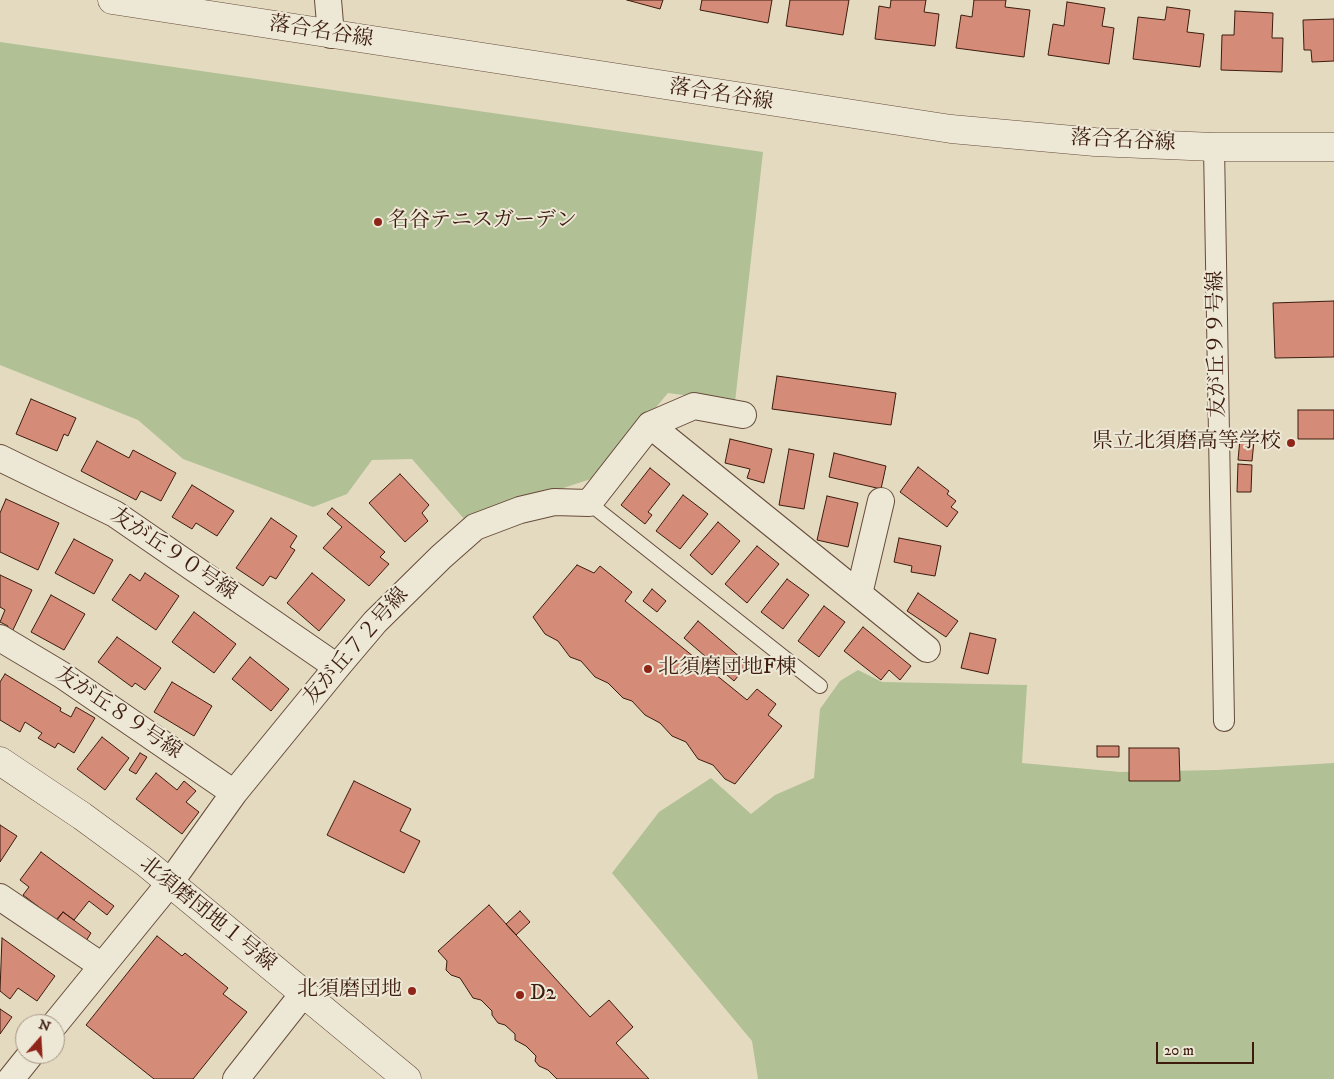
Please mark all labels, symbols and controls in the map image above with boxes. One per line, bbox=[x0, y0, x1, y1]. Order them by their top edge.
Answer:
street label: 落合名谷線 bbox=[267, 12, 375, 54]
street label: 落合名谷線 bbox=[667, 75, 775, 117]
street label: 落合名谷線 bbox=[1070, 127, 1176, 157]
place label: 名谷テニスガーデン bbox=[388, 209, 577, 235]
marker: 名谷テニスガーデン bbox=[372, 216, 384, 228]
street label: 友が丘９９号線 bbox=[1204, 270, 1232, 418]
place label: 県立北須磨高等学校 bbox=[1092, 430, 1281, 456]
marker: 県立北須磨高等学校 bbox=[1285, 437, 1297, 449]
street label: 友が丘９０号線 bbox=[105, 503, 241, 607]
street label: 友が丘７２号線 bbox=[299, 583, 415, 711]
place label: 北須磨団地F棟 bbox=[658, 656, 797, 682]
street label: 友が丘８９号線 bbox=[50, 662, 186, 766]
marker: 北須磨団地F棟 bbox=[642, 663, 654, 675]
street label: 北須磨団地１号線 bbox=[134, 852, 280, 978]
place label: 北須磨団地 bbox=[297, 978, 402, 1004]
place label: D2 bbox=[530, 982, 556, 1008]
marker: 北須磨団地 bbox=[406, 985, 418, 997]
marker: D2 bbox=[514, 989, 526, 1001]
north arrow bbox=[15, 1014, 65, 1064]
text: N bbox=[36, 1015, 53, 1036]
scale bar bbox=[1159, 1032, 1256, 1064]
text: 20 m bbox=[1164, 1041, 1194, 1060]

